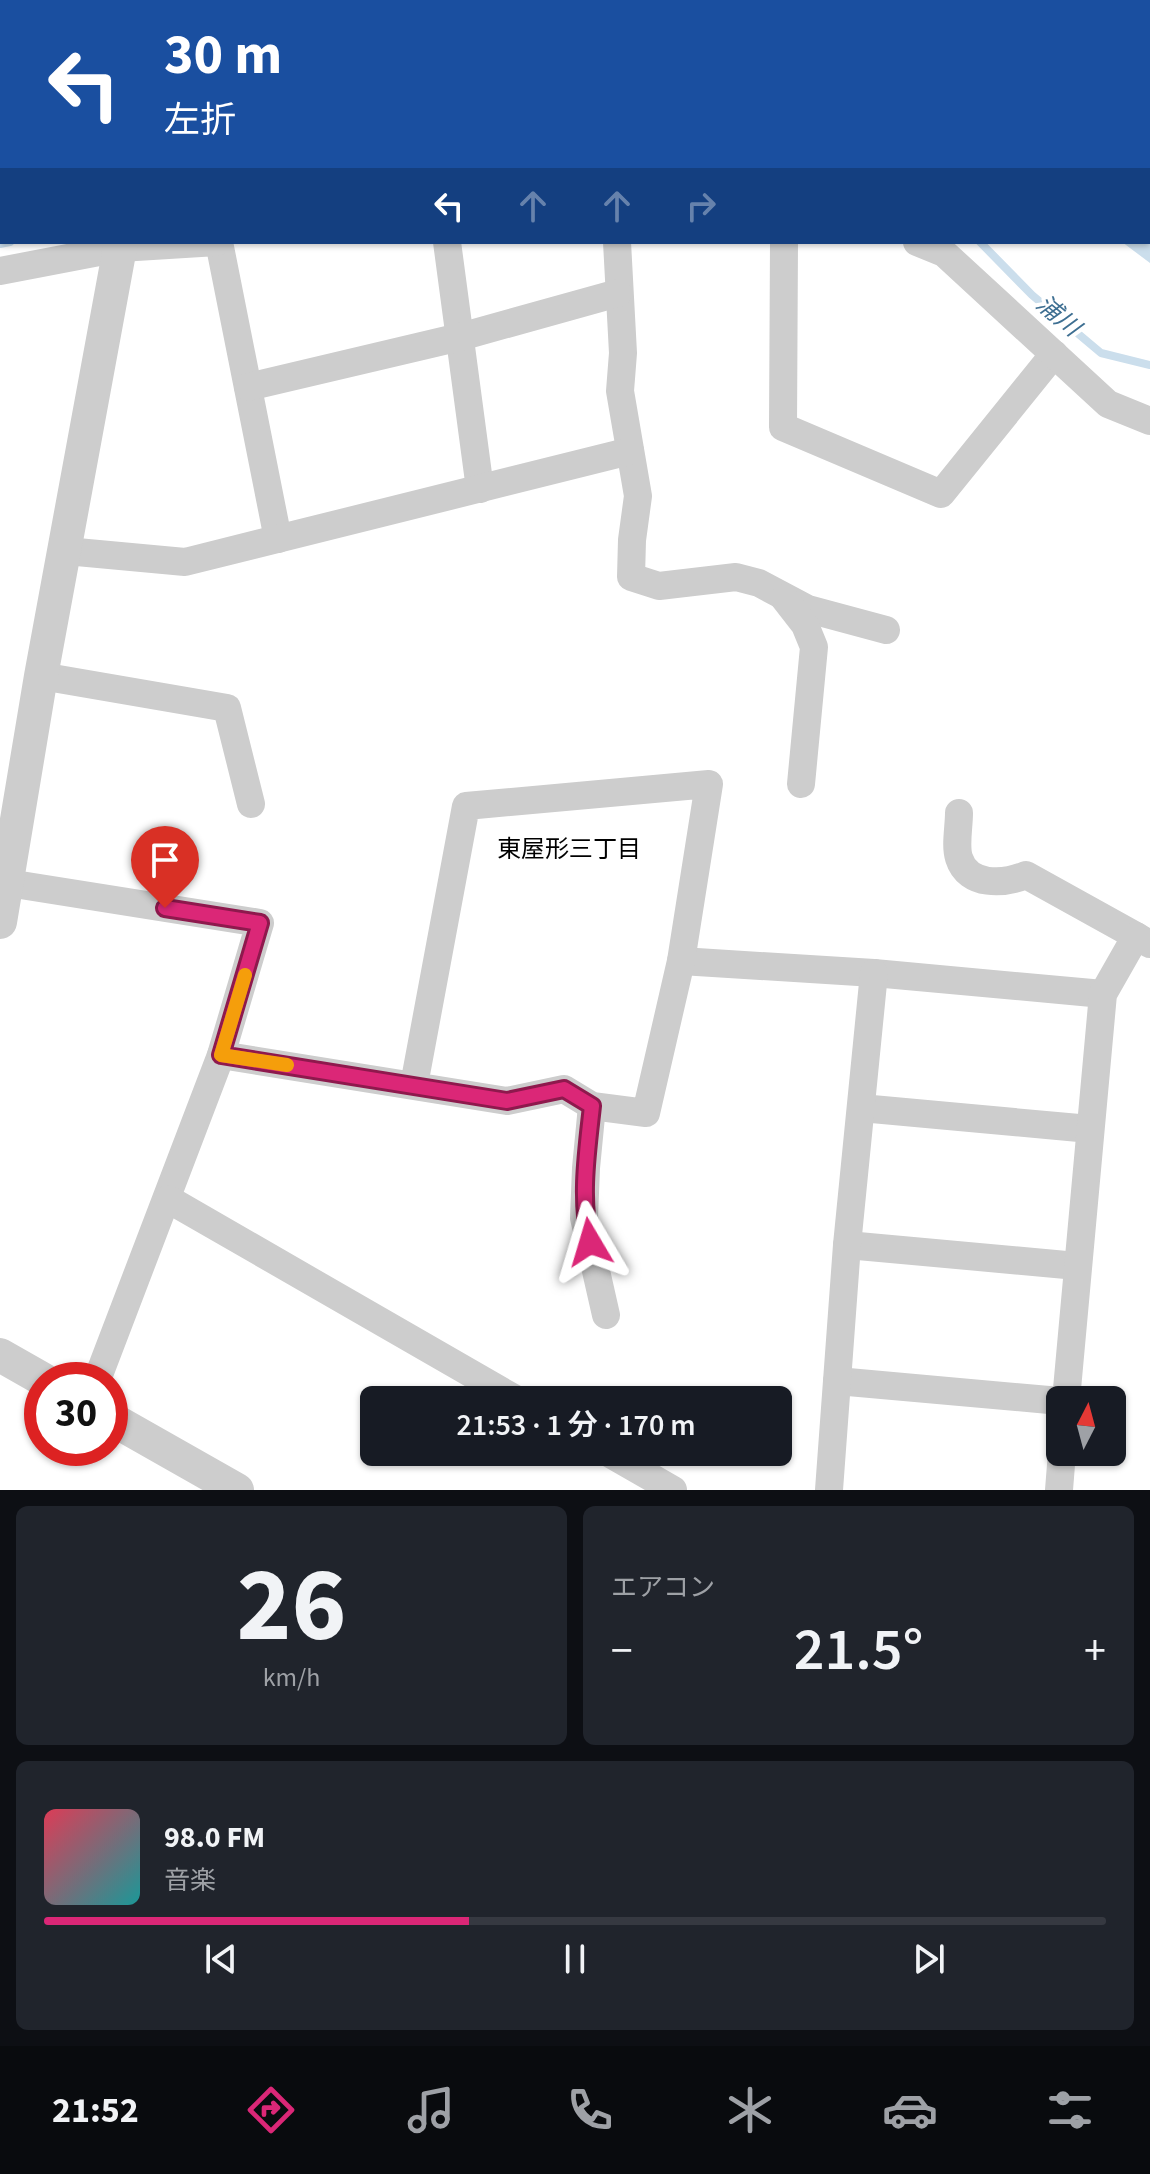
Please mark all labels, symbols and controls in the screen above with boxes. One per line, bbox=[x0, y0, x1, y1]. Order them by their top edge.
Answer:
text: 30 m bbox=[164, 16, 282, 95]
icon: left bbox=[32, 32, 136, 136]
text: 左折 bbox=[164, 95, 236, 146]
icon: left bbox=[427, 184, 471, 228]
icon: ahead bbox=[511, 184, 555, 228]
icon: ahead bbox=[595, 184, 639, 228]
icon: right bbox=[679, 184, 723, 228]
water label: 浦川 bbox=[1028, 287, 1090, 347]
pin bbox=[131, 826, 199, 908]
district label: 東屋形三丁目 bbox=[497, 832, 641, 867]
icon: arrive bbox=[143, 838, 187, 882]
position arrow bbox=[548, 1200, 632, 1284]
speed limit sign: 30 bbox=[24, 1362, 128, 1466]
north arrow bbox=[1046, 1386, 1126, 1466]
map controls bbox=[1046, 1386, 1126, 1466]
text: 21:53 · 1 分 · 170 m bbox=[456, 1404, 696, 1447]
text: 26 bbox=[237, 1533, 346, 1681]
text: エアコン bbox=[611, 1569, 715, 1606]
text: 21.5° bbox=[794, 1608, 923, 1693]
text: − bbox=[611, 1620, 633, 1683]
text: + bbox=[1084, 1620, 1106, 1683]
text: km/h bbox=[263, 1659, 320, 1696]
text: 98.0 FM bbox=[164, 1816, 265, 1859]
text: 音楽 bbox=[164, 1862, 216, 1899]
icon: previous bbox=[199, 1937, 243, 1981]
icon: pause bbox=[553, 1937, 597, 1981]
icon: next bbox=[907, 1937, 951, 1981]
icon: directions bbox=[243, 2082, 299, 2138]
icon: music bbox=[403, 2082, 459, 2138]
icon: phone bbox=[562, 2082, 618, 2138]
icon: climate bbox=[722, 2082, 778, 2138]
icon: car bbox=[882, 2082, 938, 2138]
icon: filters bbox=[1042, 2082, 1098, 2138]
text: 21:52 bbox=[52, 2085, 139, 2136]

